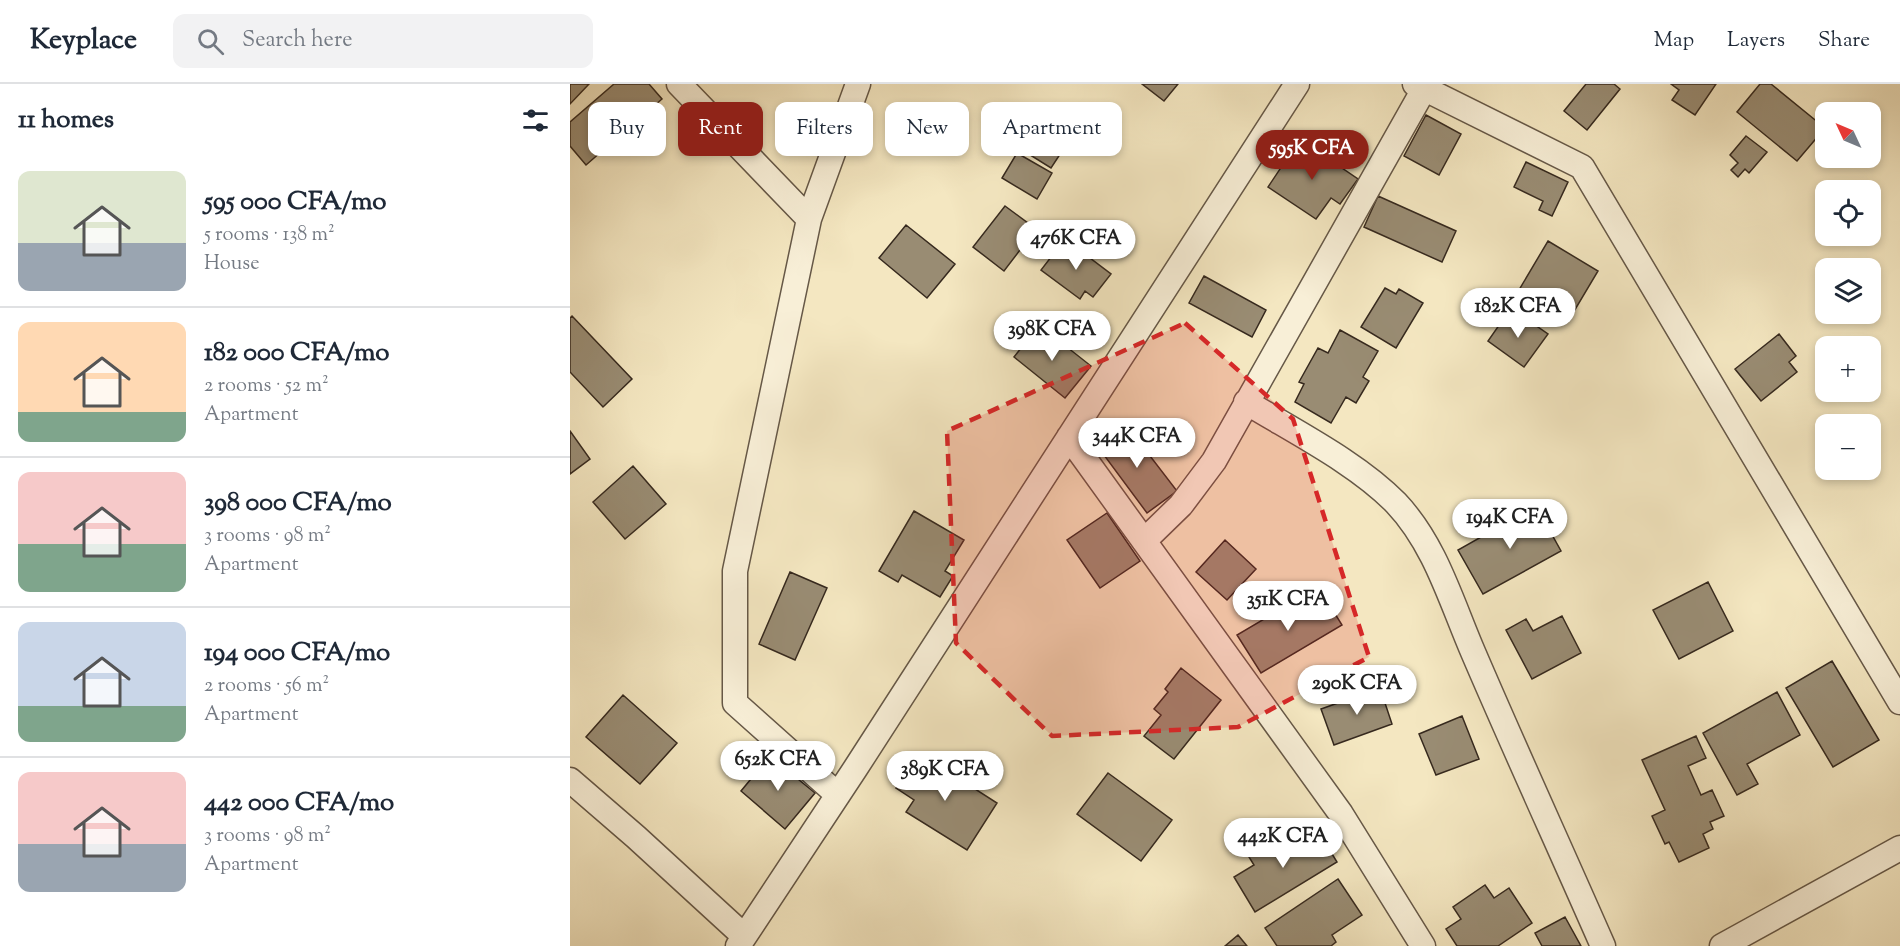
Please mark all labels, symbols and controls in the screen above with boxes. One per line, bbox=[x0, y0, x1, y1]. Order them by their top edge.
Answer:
search box bbox=[173, 14, 593, 68]
text: Keyplace bbox=[30, 21, 137, 61]
icon: search bbox=[194, 25, 227, 58]
text: Search here bbox=[242, 25, 352, 57]
text: Map bbox=[1654, 26, 1694, 56]
text: Layers bbox=[1727, 26, 1785, 56]
text: Share bbox=[1818, 26, 1870, 56]
text: 11 homes bbox=[18, 102, 114, 139]
chip: Buy bbox=[588, 102, 666, 156]
chip: Rent bbox=[678, 102, 763, 156]
chip: Filters bbox=[775, 102, 873, 156]
chip: New bbox=[885, 102, 969, 156]
chip: Apartment bbox=[981, 102, 1122, 156]
north arrow bbox=[1815, 102, 1881, 168]
map controls bbox=[1815, 102, 1881, 480]
icon: filters bbox=[519, 104, 552, 137]
pin: 595K CFA bbox=[1250, 130, 1374, 181]
text: 595K CFA bbox=[1270, 135, 1354, 164]
button: locate bbox=[1815, 180, 1881, 246]
text: 595 000 CFA/mo bbox=[204, 184, 386, 221]
icon: home bbox=[66, 195, 138, 267]
pin: 476K CFA bbox=[1014, 220, 1138, 271]
text: 5 rooms · 138 m² bbox=[204, 221, 335, 250]
text: 476K CFA bbox=[1030, 225, 1122, 254]
text: House bbox=[204, 250, 259, 279]
button: layers bbox=[1815, 258, 1881, 324]
pin: 182K CFA bbox=[1456, 288, 1580, 339]
text: 182K CFA bbox=[1475, 293, 1561, 322]
pin: 398K CFA bbox=[990, 311, 1114, 362]
text: 398K CFA bbox=[1008, 316, 1096, 345]
text: 182 000 CFA/mo bbox=[204, 335, 390, 372]
button: + bbox=[1815, 336, 1881, 402]
icon: home bbox=[66, 346, 138, 418]
text: 2 rooms · 52 m² bbox=[204, 372, 329, 401]
text: Apartment bbox=[204, 401, 299, 430]
button: − bbox=[1815, 414, 1881, 480]
pin: 344K CFA bbox=[1075, 418, 1199, 469]
text: 344K CFA bbox=[1092, 423, 1182, 452]
text: 398 000 CFA/mo bbox=[204, 485, 392, 522]
icon: home bbox=[66, 496, 138, 568]
pin: 194K CFA bbox=[1448, 499, 1572, 550]
text: 194K CFA bbox=[1466, 504, 1554, 533]
text: 3 rooms · 98 m² bbox=[204, 522, 331, 551]
text: Apartment bbox=[204, 551, 299, 580]
pin: 351K CFA bbox=[1226, 581, 1350, 632]
text: 351K CFA bbox=[1247, 586, 1329, 615]
text: 194 000 CFA/mo bbox=[204, 635, 390, 672]
icon: home bbox=[66, 646, 138, 718]
pin: 290K CFA bbox=[1295, 665, 1419, 716]
text: 290K CFA bbox=[1312, 670, 1402, 699]
text: 2 rooms · 56 m² bbox=[204, 672, 329, 701]
text: Apartment bbox=[204, 701, 299, 730]
pin: 652K CFA bbox=[716, 741, 840, 792]
text: 652K CFA bbox=[734, 746, 822, 775]
pin: 389K CFA bbox=[883, 751, 1007, 802]
text: 389K CFA bbox=[901, 756, 989, 785]
text: 442 000 CFA/mo bbox=[204, 785, 394, 822]
icon: home bbox=[66, 796, 138, 868]
pin: 442K CFA bbox=[1221, 818, 1345, 869]
text: 3 rooms · 98 m² bbox=[204, 822, 331, 851]
text: 442K CFA bbox=[1238, 823, 1328, 852]
text: Apartment bbox=[204, 851, 299, 880]

